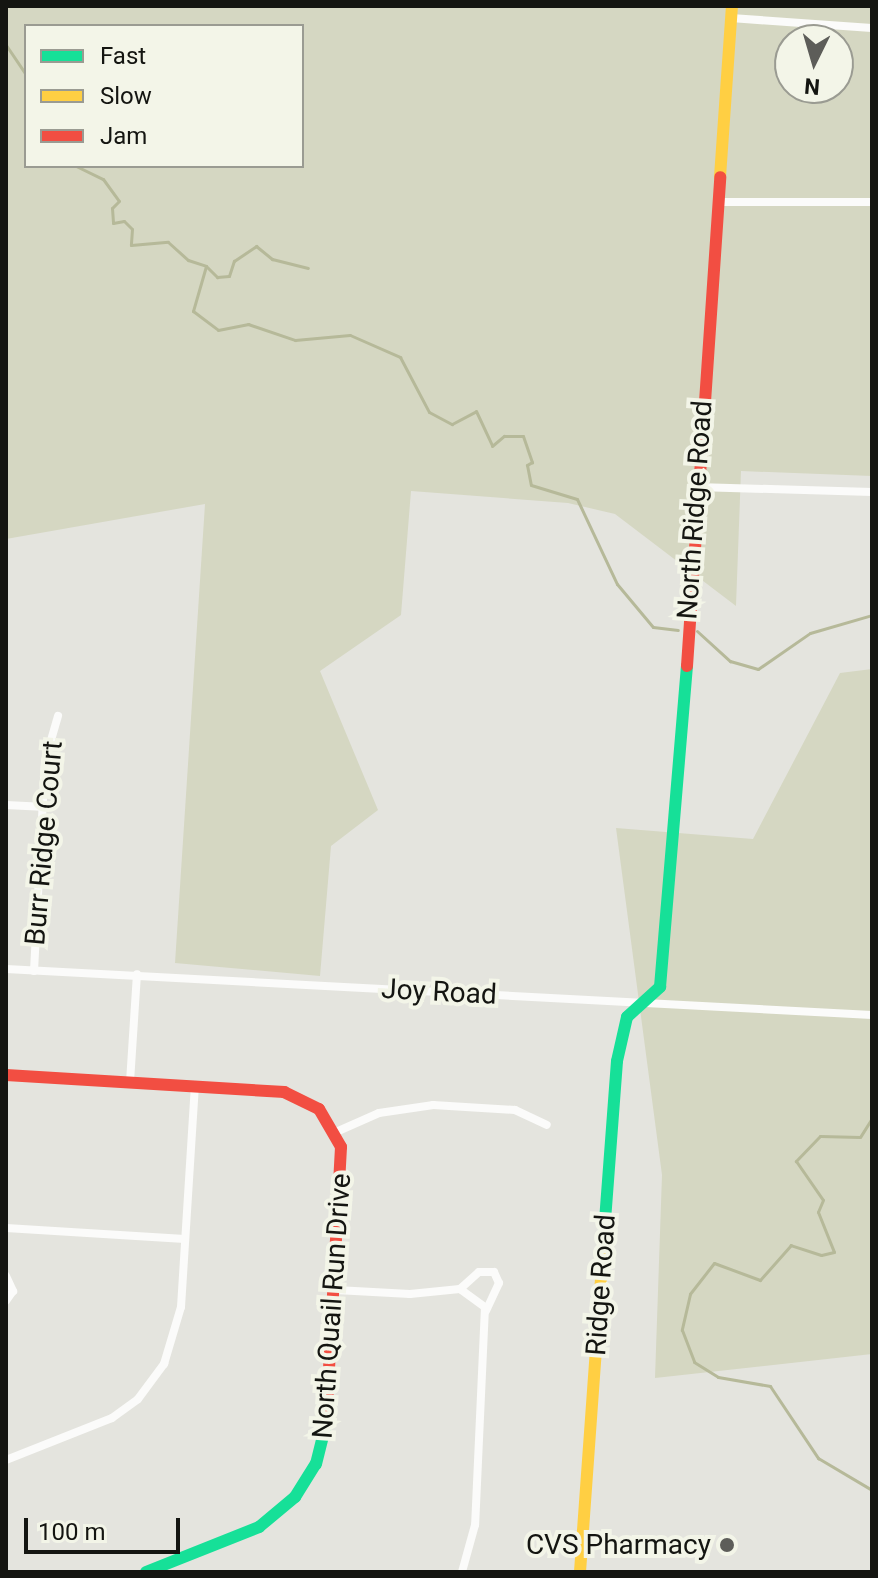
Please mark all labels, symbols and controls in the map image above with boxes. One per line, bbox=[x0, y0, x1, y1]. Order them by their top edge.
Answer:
legend bbox=[24, 24, 304, 168]
north arrow bbox=[774, 24, 854, 104]
text: Fast bbox=[100, 42, 146, 70]
text: N bbox=[803, 73, 821, 100]
text: Slow bbox=[100, 82, 152, 110]
text: Jam bbox=[100, 122, 147, 150]
street label: North Ridge Road bbox=[671, 399, 719, 621]
street label: Burr Ridge Court bbox=[18, 739, 70, 947]
street label: Joy Road bbox=[380, 972, 498, 1012]
street label: North Quail Run Drive bbox=[306, 1172, 358, 1440]
street label: Ridge Road bbox=[579, 1213, 623, 1357]
scale bar bbox=[28, 1502, 184, 1552]
text: 100 m bbox=[38, 1518, 105, 1546]
place label: CVS Pharmacy bbox=[526, 1528, 711, 1562]
marker: CVS Pharmacy bbox=[718, 1536, 736, 1554]

